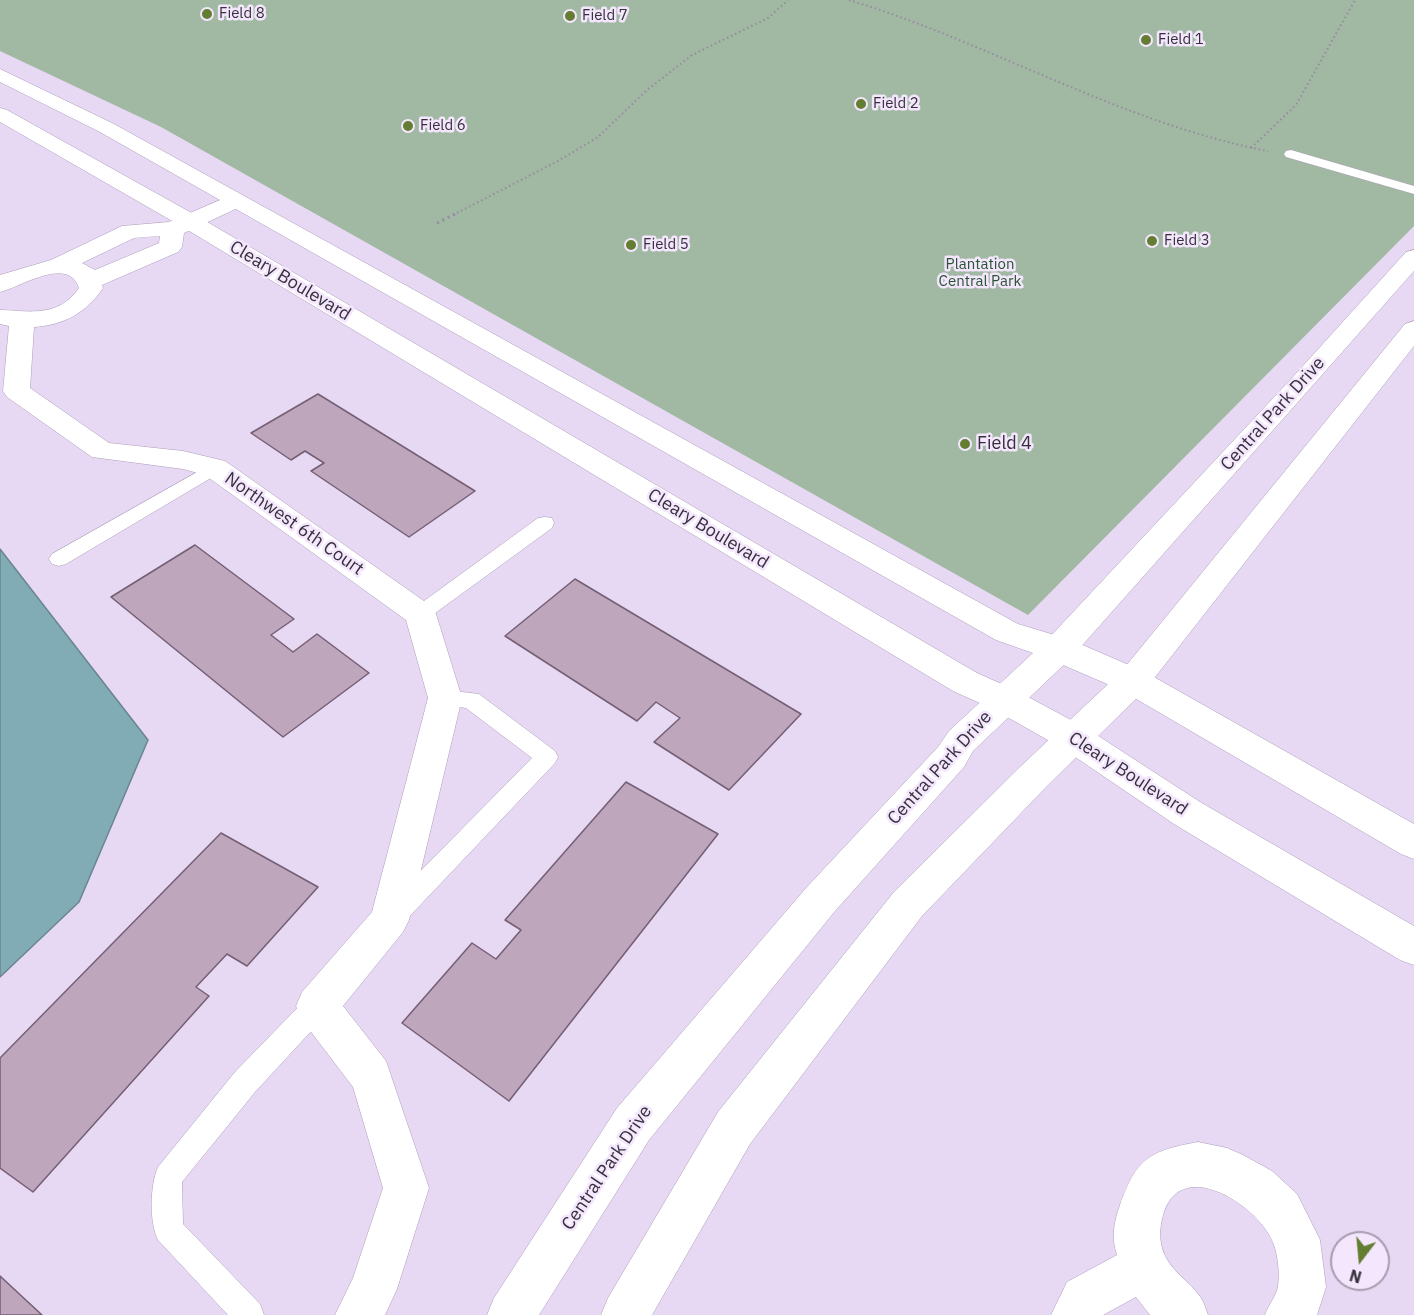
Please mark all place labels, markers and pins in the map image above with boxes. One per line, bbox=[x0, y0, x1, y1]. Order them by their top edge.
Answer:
place label: Field 8 bbox=[219, 5, 265, 23]
marker: Field 8 bbox=[200, 7, 214, 21]
place label: Field 7 bbox=[582, 7, 628, 25]
marker: Field 7 bbox=[563, 9, 577, 23]
place label: Field 1 bbox=[1158, 31, 1204, 49]
marker: Field 1 bbox=[1139, 33, 1153, 47]
place label: Field 2 bbox=[873, 95, 919, 113]
marker: Field 2 bbox=[854, 97, 868, 111]
place label: Field 6 bbox=[420, 117, 466, 135]
marker: Field 6 bbox=[401, 119, 415, 133]
place label: Field 3 bbox=[1164, 232, 1210, 250]
marker: Field 3 bbox=[1145, 234, 1159, 248]
place label: Field 5 bbox=[643, 236, 689, 254]
marker: Field 5 bbox=[624, 238, 638, 252]
place label: Field 4 bbox=[977, 433, 1032, 455]
marker: Field 4 bbox=[958, 437, 972, 451]

